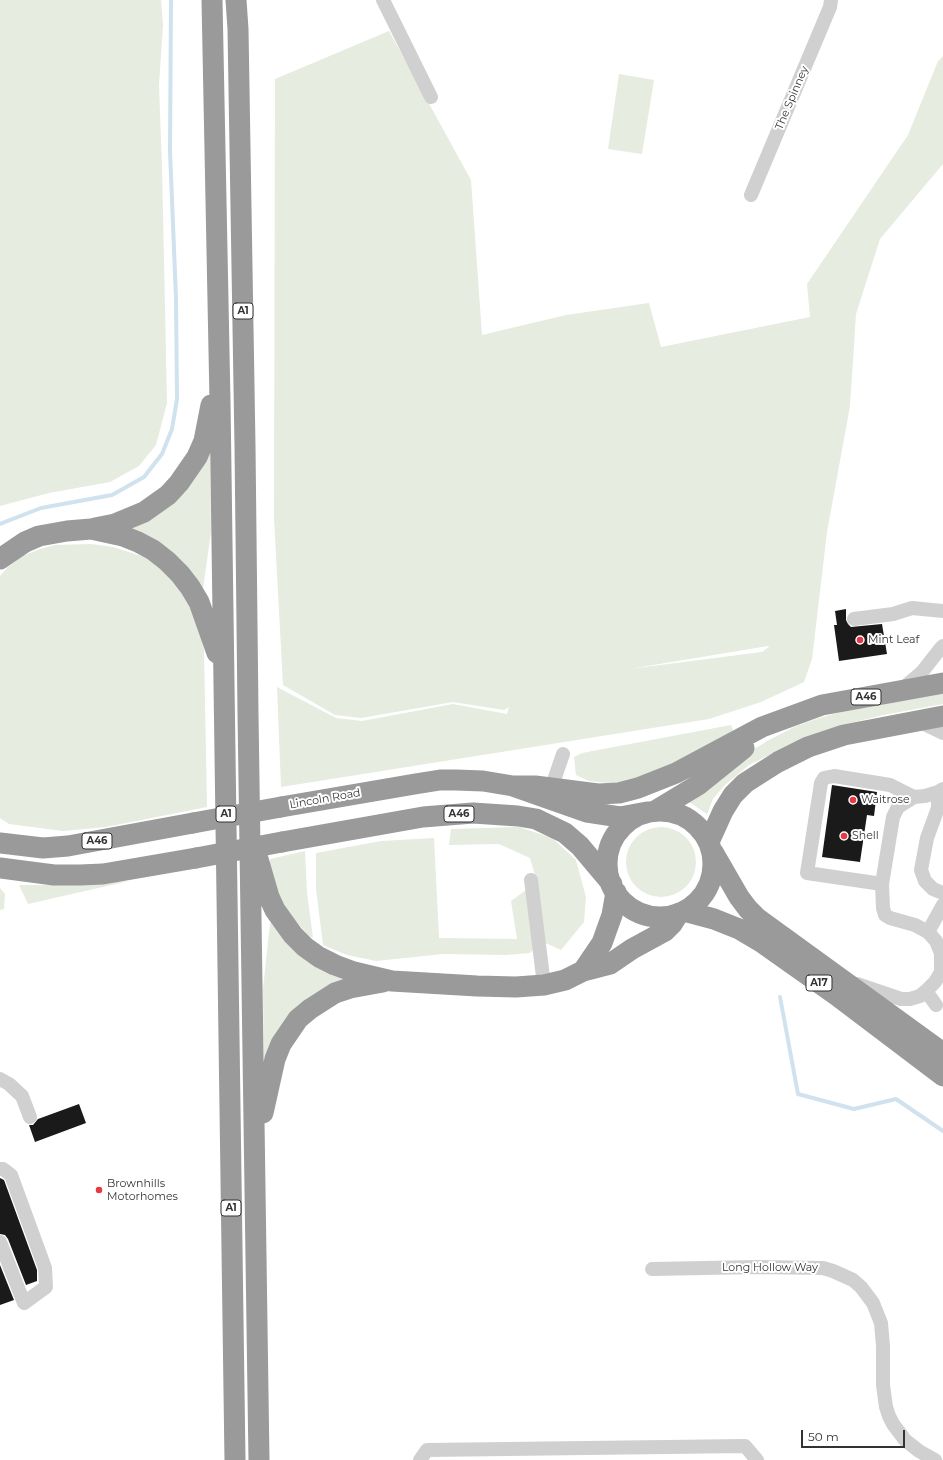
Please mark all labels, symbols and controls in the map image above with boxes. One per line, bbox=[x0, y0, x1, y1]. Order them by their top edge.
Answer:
street label: The Spinney bbox=[773, 64, 811, 132]
road number: A1 bbox=[233, 303, 253, 319]
place label: Mint Leaf bbox=[868, 633, 919, 647]
marker: Mint Leaf bbox=[855, 635, 865, 645]
road number: A46 bbox=[851, 689, 881, 705]
street label: Lincoln Road bbox=[288, 786, 362, 812]
place label: Waitrose bbox=[861, 793, 910, 807]
marker: Waitrose bbox=[848, 795, 858, 805]
road number: A1 bbox=[216, 806, 236, 822]
road number: A46 bbox=[444, 806, 474, 822]
place label: Shell bbox=[852, 829, 879, 843]
marker: Shell bbox=[839, 831, 849, 841]
road number: A46 bbox=[82, 833, 112, 849]
road number: A17 bbox=[806, 975, 832, 991]
place label: Brownhills Motorhomes bbox=[107, 1177, 178, 1203]
marker: Brownhills Motorhomes bbox=[94, 1185, 104, 1195]
road number: A1 bbox=[221, 1200, 241, 1216]
street label: Long Hollow Way bbox=[722, 1261, 818, 1275]
scale bar bbox=[803, 1422, 907, 1448]
text: 50 m bbox=[808, 1429, 839, 1444]

